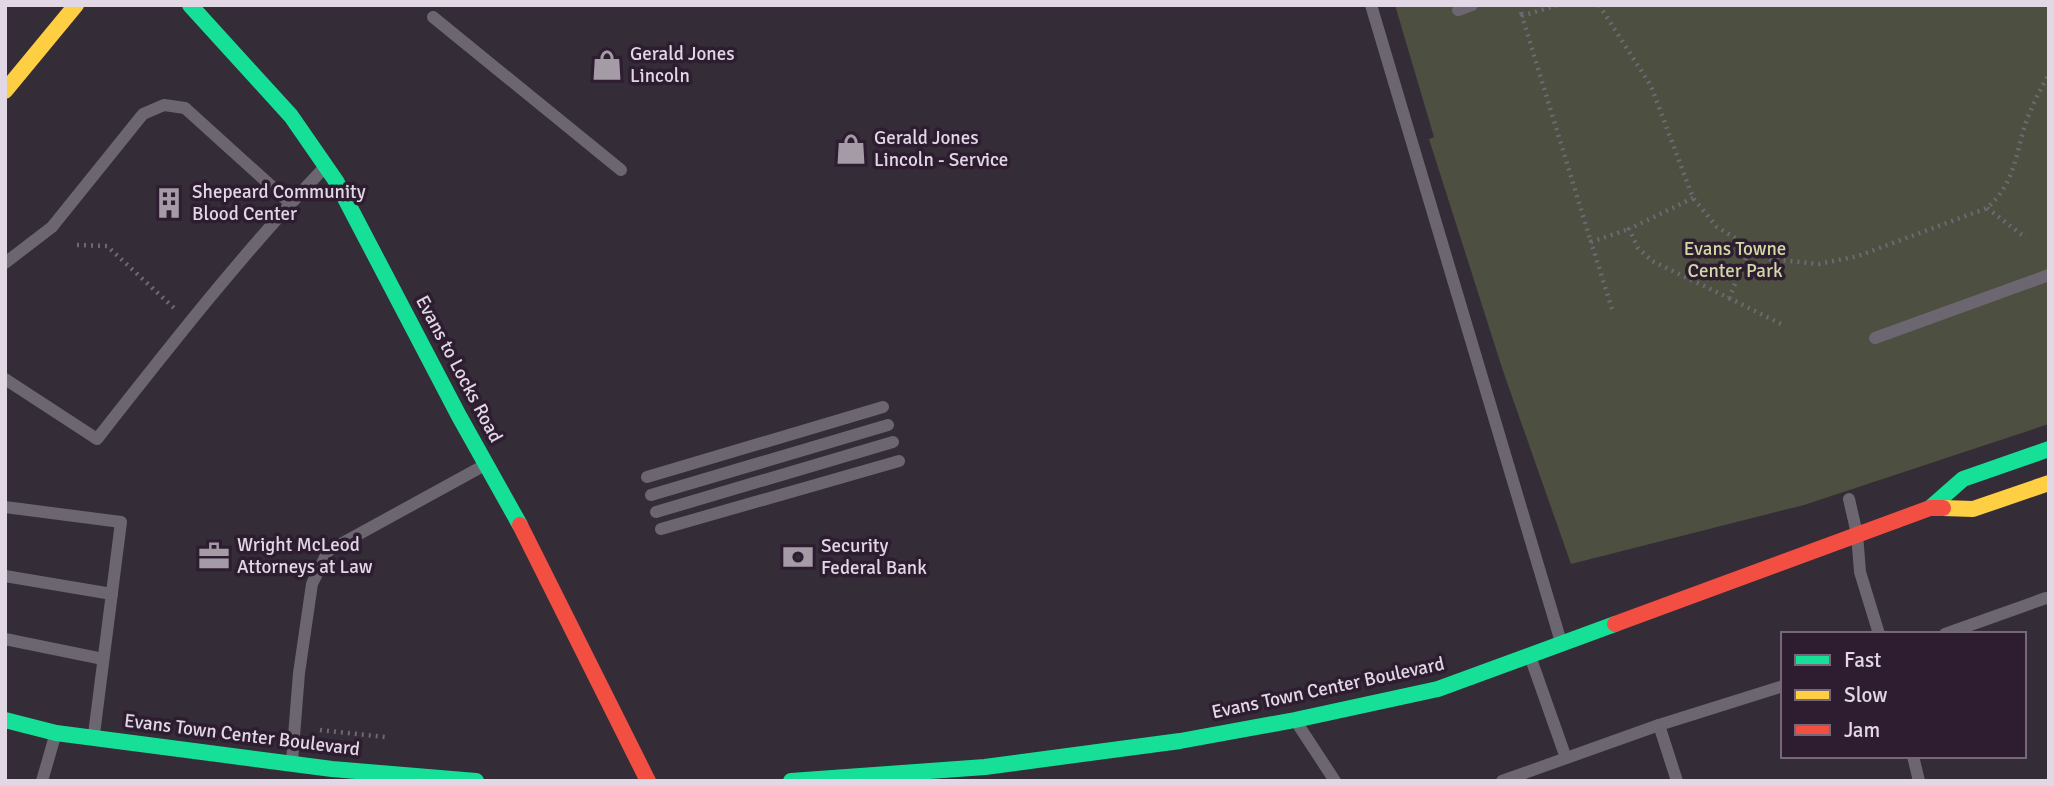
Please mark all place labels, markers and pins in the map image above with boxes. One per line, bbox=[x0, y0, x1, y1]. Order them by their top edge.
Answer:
place label: Gerald Jones Lincoln bbox=[630, 42, 735, 88]
shop icon: Gerald Jones Lincoln bbox=[590, 48, 624, 82]
place label: Gerald Jones Lincoln - Service bbox=[874, 126, 1008, 172]
shop icon: Gerald Jones Lincoln - Service bbox=[834, 132, 868, 166]
place label: Shepeard Community Blood Center bbox=[192, 180, 366, 226]
building icon: Shepeard Community Blood Center bbox=[152, 186, 186, 220]
place label: Wright McLeod Attorneys at Law bbox=[237, 533, 373, 579]
place label: Security Federal Bank bbox=[821, 534, 927, 580]
office icon: Wright McLeod Attorneys at Law bbox=[197, 539, 231, 573]
bank icon: Security Federal Bank bbox=[781, 540, 815, 574]

